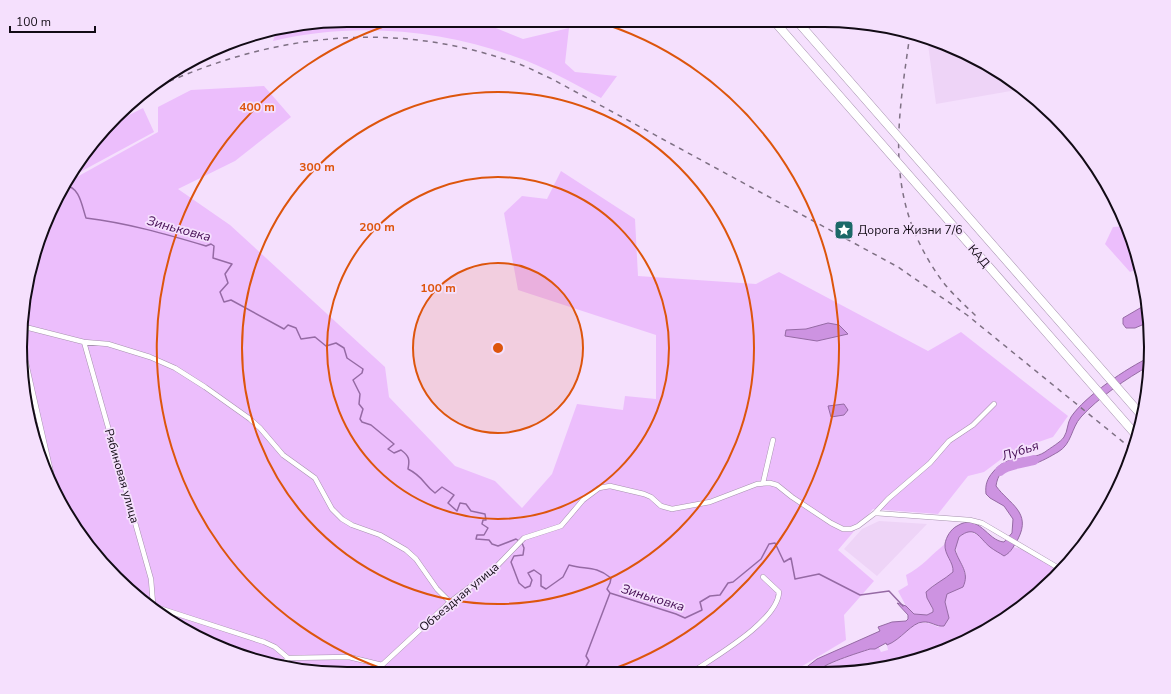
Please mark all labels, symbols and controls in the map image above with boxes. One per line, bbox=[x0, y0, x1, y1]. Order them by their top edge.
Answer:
scale bar bbox=[10, 8, 95, 34]
text: 100 m bbox=[16, 14, 51, 30]
text: 400 m bbox=[239, 99, 275, 115]
text: 300 m bbox=[299, 159, 335, 175]
water label: Зиньковка bbox=[145, 212, 213, 246]
text: 200 m bbox=[359, 219, 395, 235]
place icon: Дорога Жизни 7/6 bbox=[833, 219, 855, 241]
place label: Дорога Жизни 7/6 bbox=[858, 222, 962, 238]
street label: КАД bbox=[965, 241, 994, 271]
text: 100 m bbox=[420, 280, 456, 296]
centre of rings bbox=[491, 341, 505, 355]
street label: Рябиновая улица bbox=[101, 427, 143, 525]
water label: Лубья bbox=[999, 437, 1041, 466]
street label: Объездная улица bbox=[416, 559, 502, 635]
water label: Зиньковка bbox=[619, 580, 687, 616]

